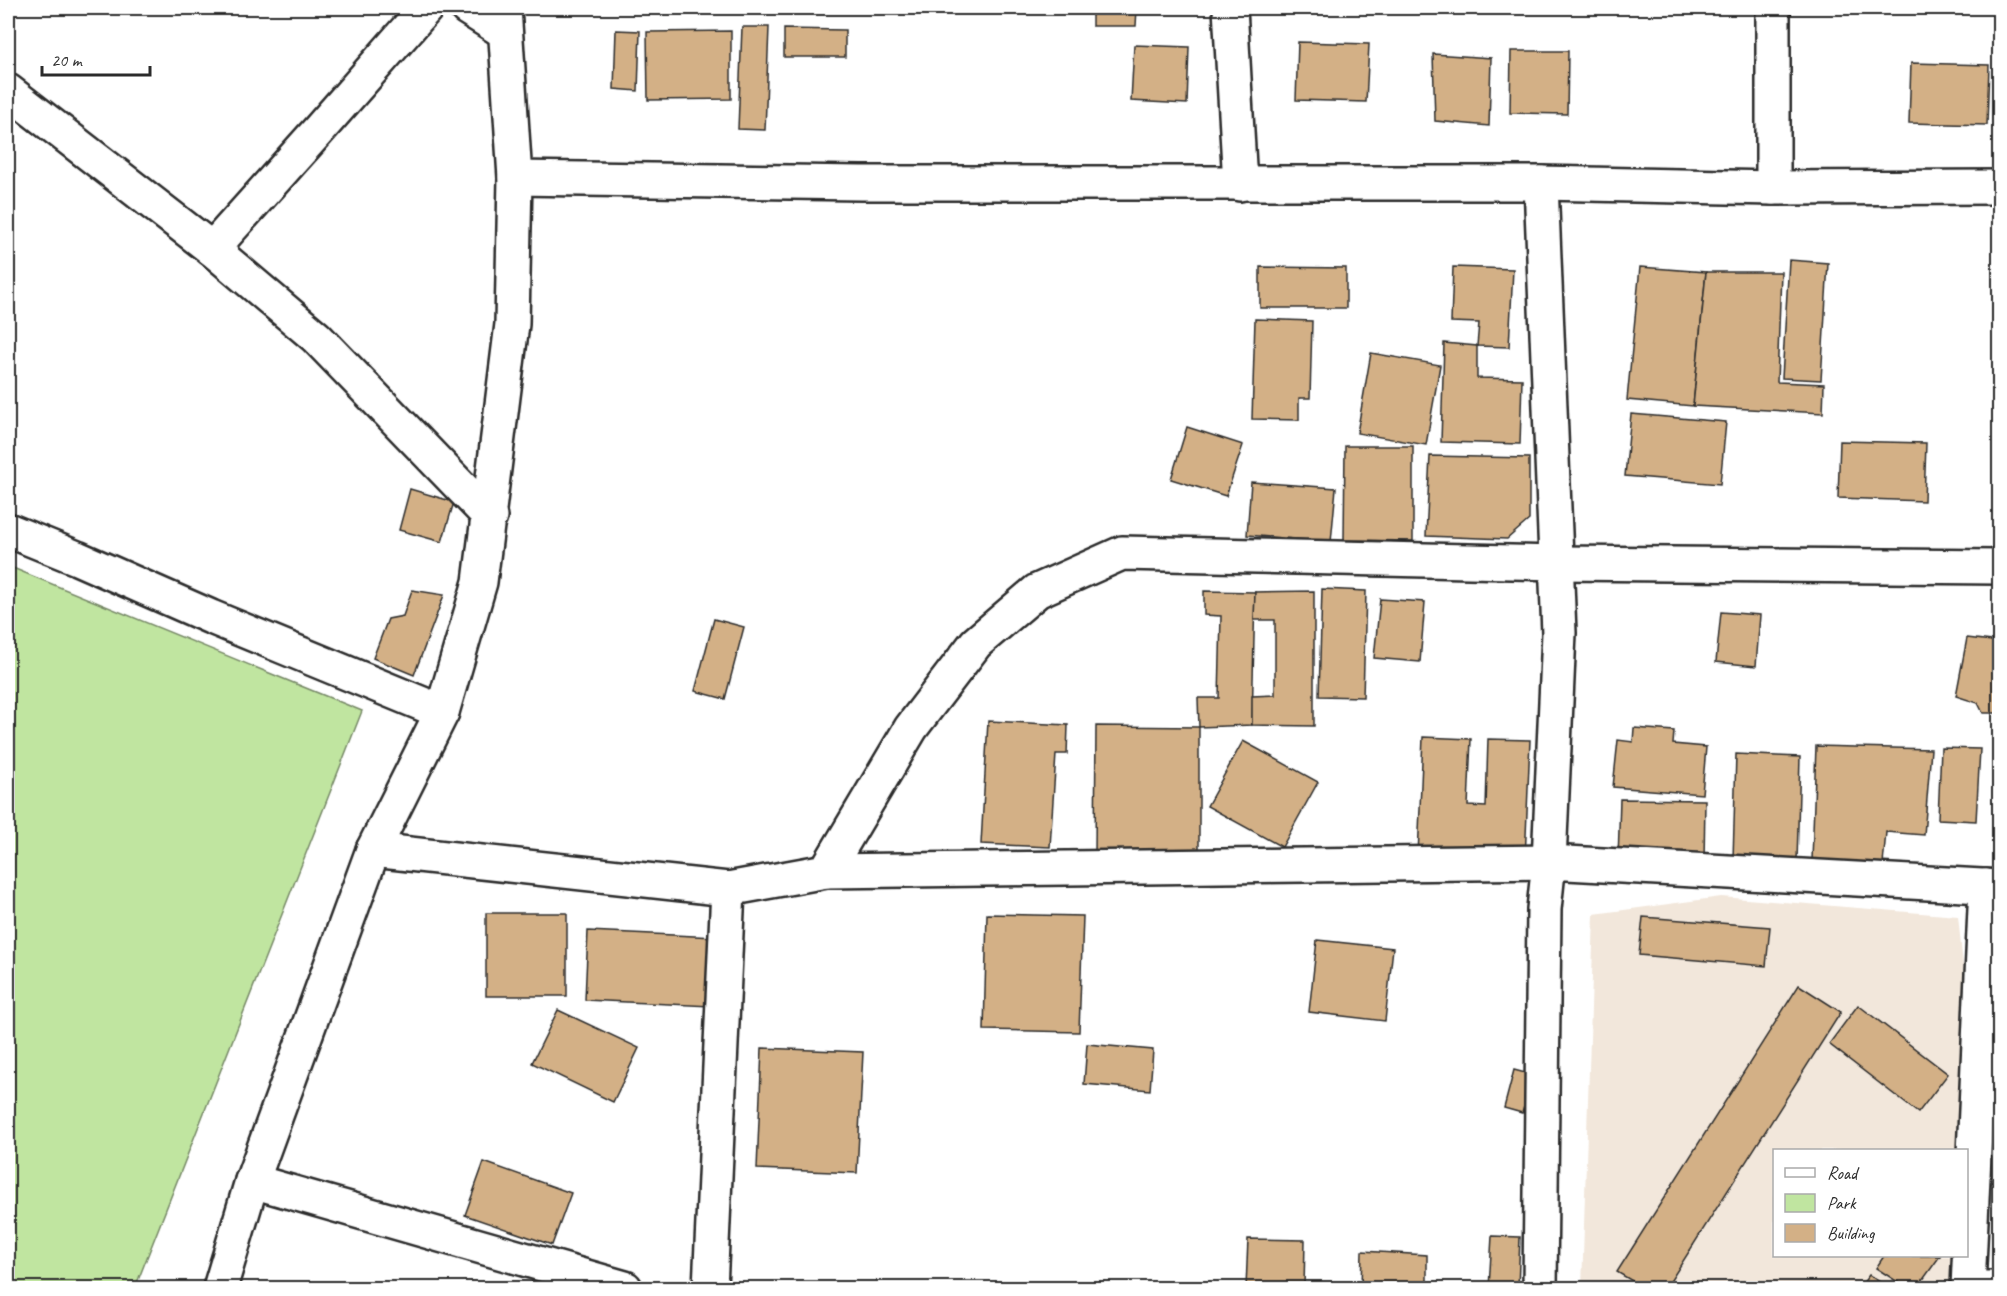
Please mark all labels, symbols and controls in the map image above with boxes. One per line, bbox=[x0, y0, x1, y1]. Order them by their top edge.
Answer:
scale bar bbox=[42, 39, 150, 77]
text: 20 m bbox=[51, 49, 84, 71]
legend bbox=[1773, 1149, 1968, 1257]
text: Road bbox=[1827, 1162, 1860, 1184]
text: Park bbox=[1827, 1192, 1857, 1214]
text: Building bbox=[1827, 1222, 1876, 1244]

